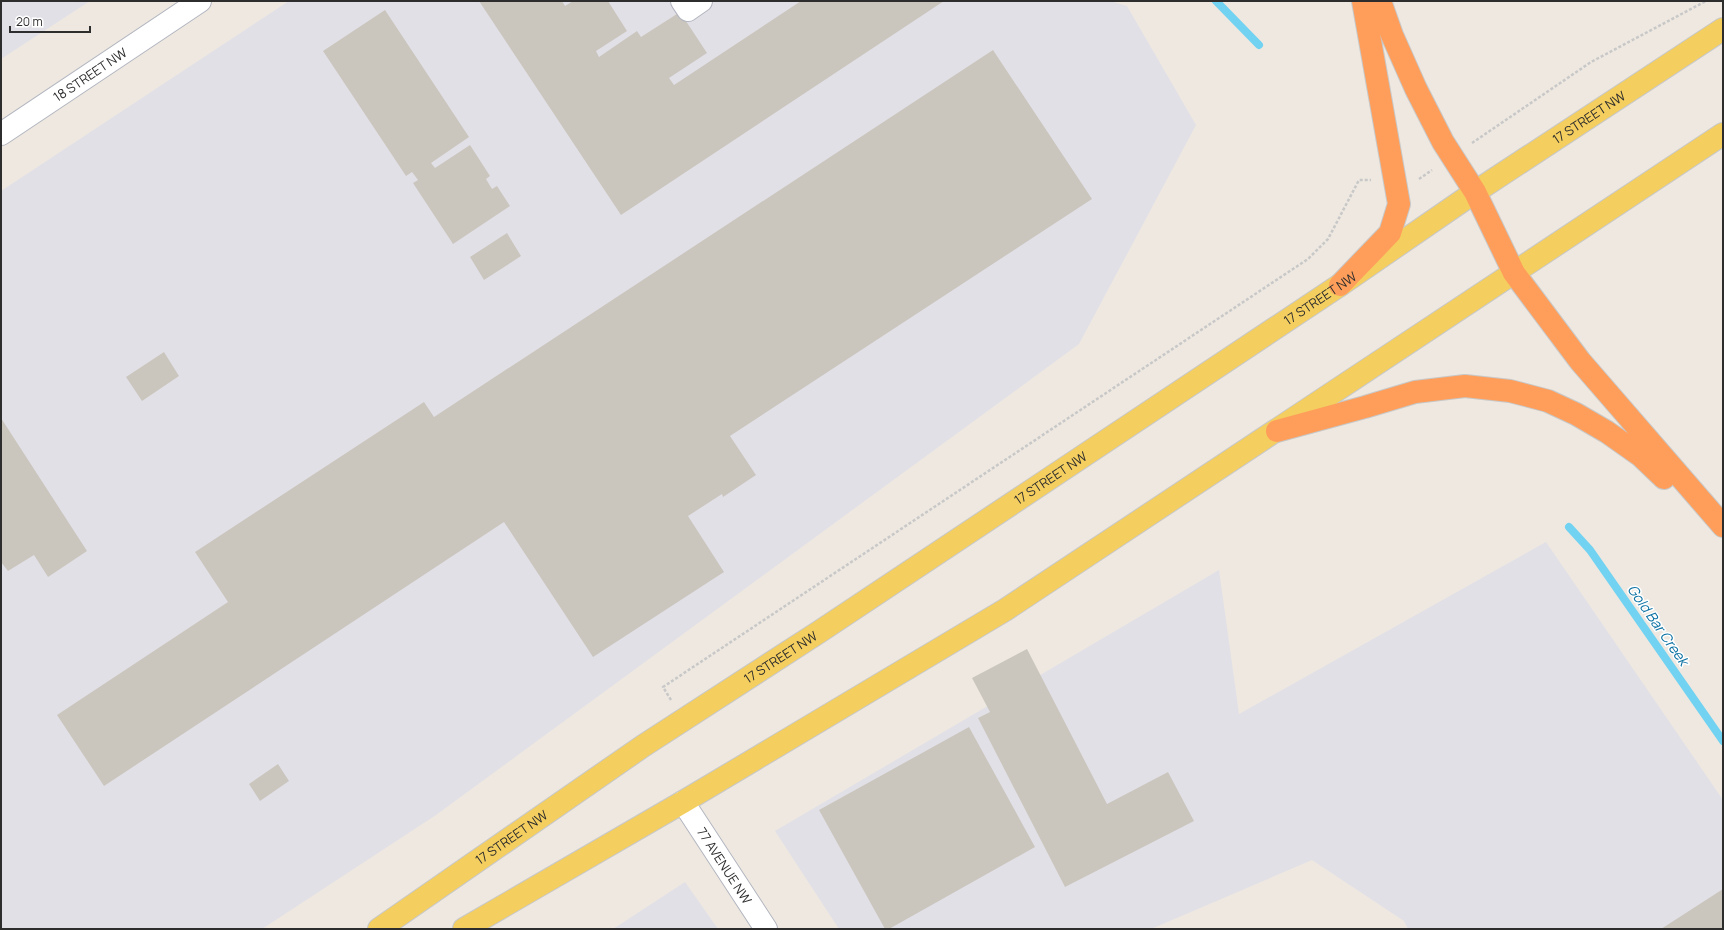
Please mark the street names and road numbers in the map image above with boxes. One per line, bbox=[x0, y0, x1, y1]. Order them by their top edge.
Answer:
street label: 18 STREET NW bbox=[50, 43, 130, 106]
street label: 17 STREET NW bbox=[1549, 87, 1629, 148]
street label: 17 STREET NW bbox=[1280, 267, 1360, 329]
street label: 17 STREET NW bbox=[1010, 447, 1090, 509]
street label: 17 STREET NW bbox=[740, 627, 821, 687]
street label: 17 STREET NW bbox=[472, 806, 551, 869]
street label: 77 AVENUE NW bbox=[693, 824, 756, 907]

